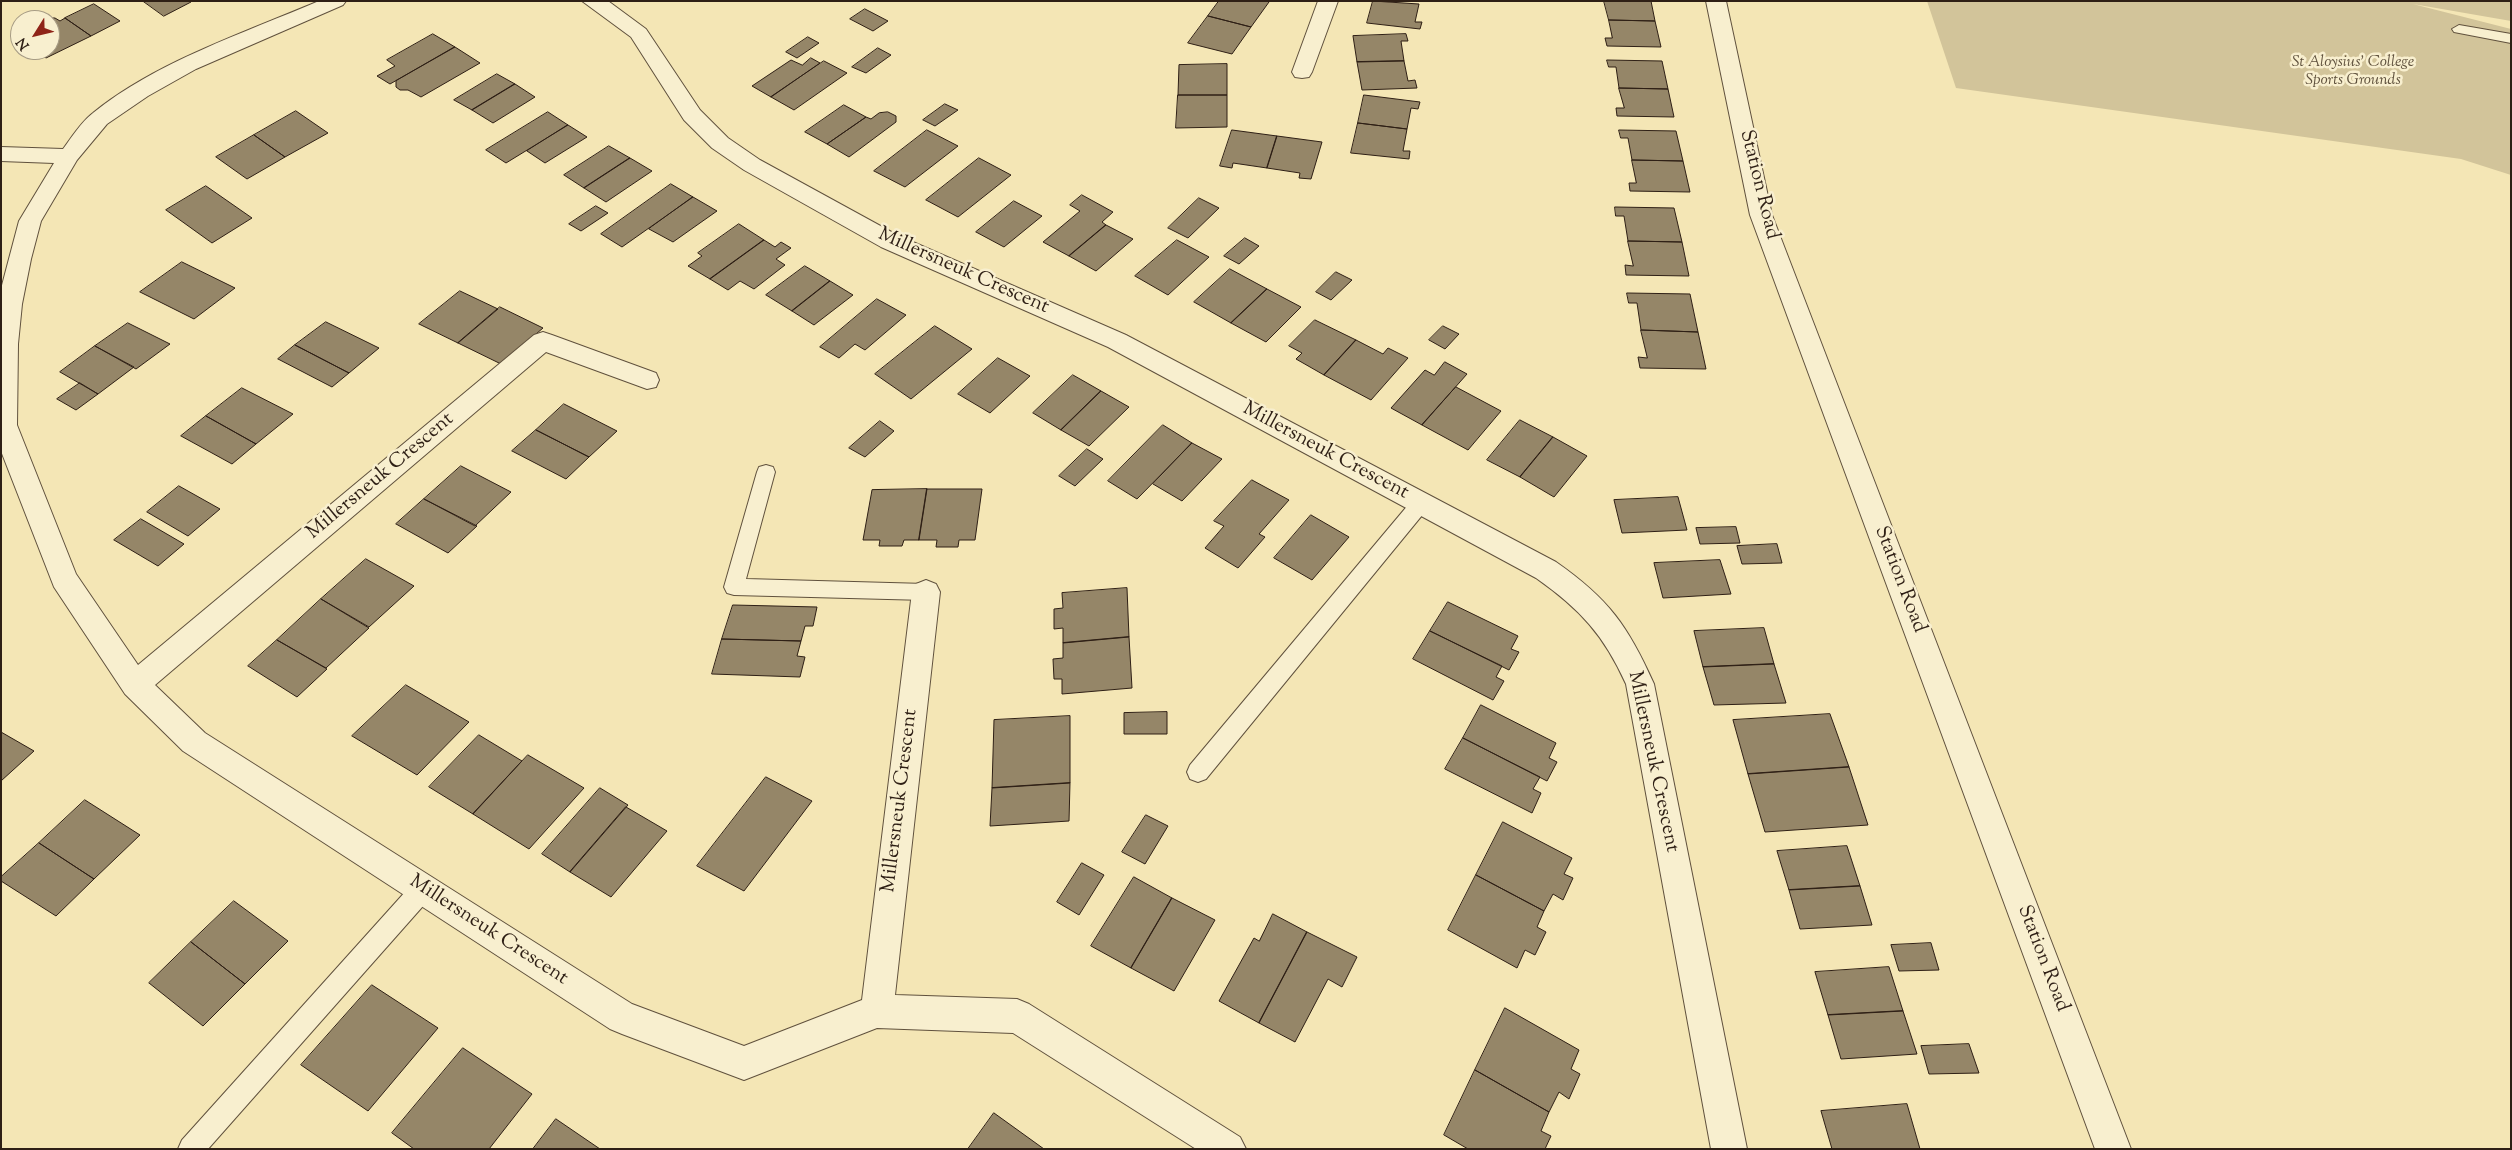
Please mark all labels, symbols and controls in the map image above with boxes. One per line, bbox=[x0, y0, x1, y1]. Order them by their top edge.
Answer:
north arrow bbox=[10, 10, 60, 60]
text: N bbox=[12, 33, 35, 54]
park label: St Aloysius' College Sports Grounds bbox=[2292, 53, 2414, 91]
street label: Station Road bbox=[1733, 128, 1783, 242]
street label: Millersneuk Crescent bbox=[874, 223, 1052, 321]
street label: Millersneuk Crescent bbox=[1238, 398, 1412, 506]
street label: Millersneuk Crescent bbox=[303, 408, 459, 546]
street label: Station Road bbox=[1868, 523, 1930, 637]
street label: Millersneuk Crescent bbox=[1621, 669, 1683, 855]
street label: Millersneuk Crescent bbox=[878, 708, 924, 894]
street label: Millersneuk Crescent bbox=[404, 871, 572, 991]
street label: Station Road bbox=[2011, 902, 2073, 1016]

